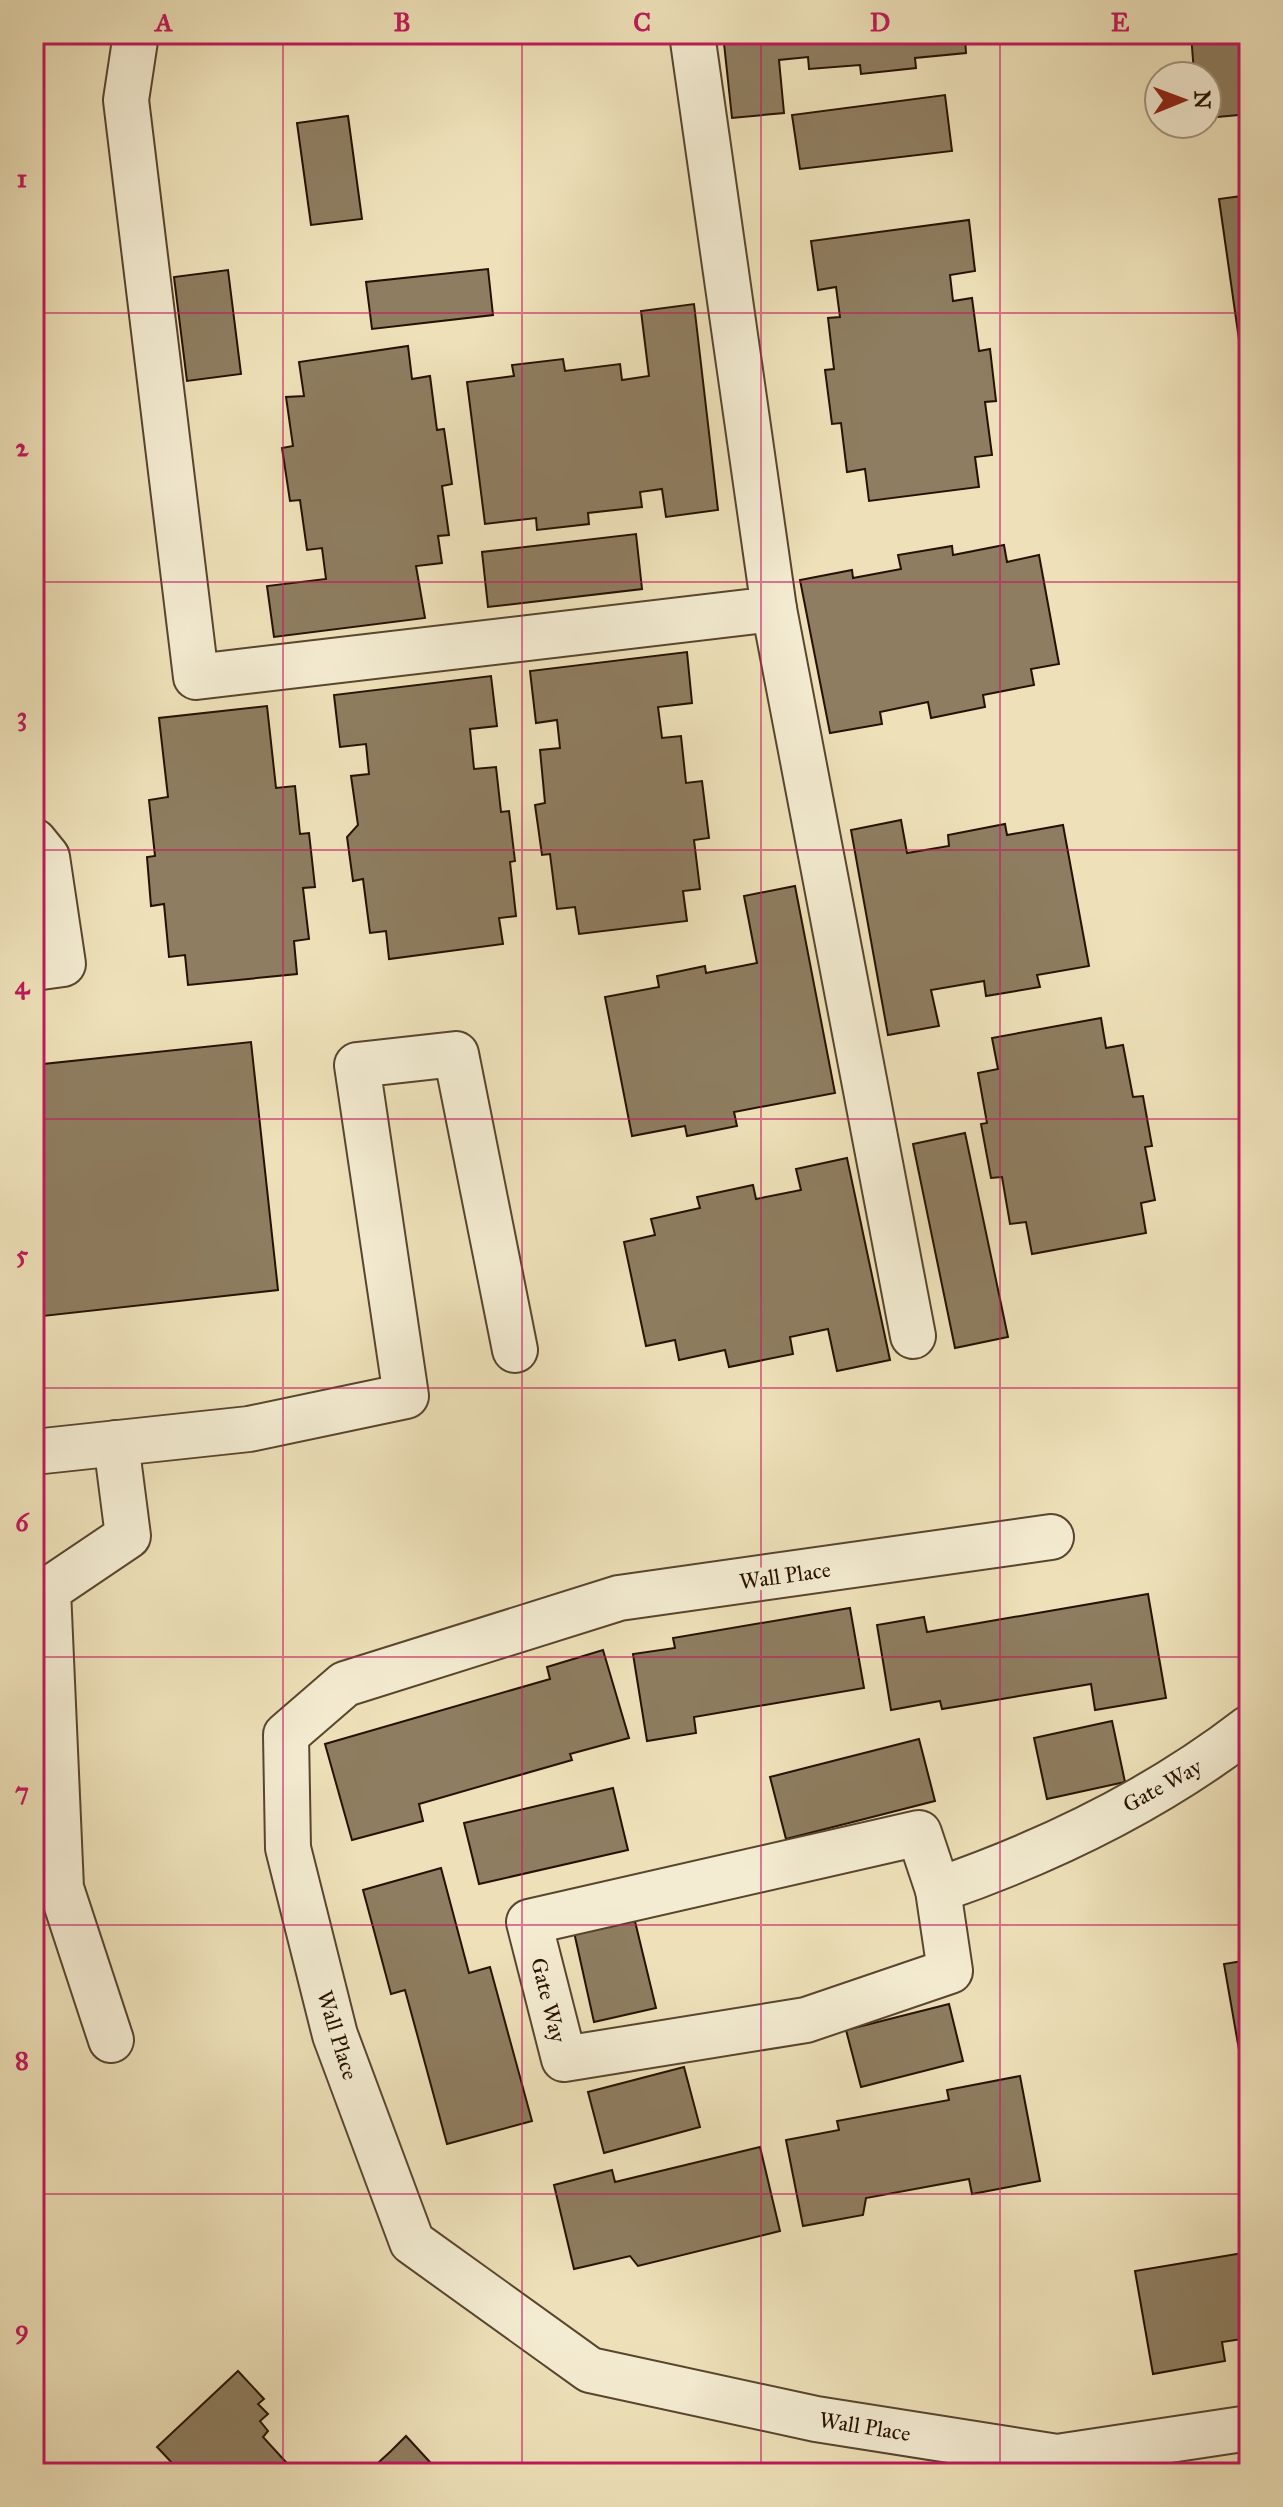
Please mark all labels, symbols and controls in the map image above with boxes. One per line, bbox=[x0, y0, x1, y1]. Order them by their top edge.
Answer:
text: A bbox=[153, 6, 173, 38]
text: B bbox=[393, 6, 411, 38]
text: C bbox=[633, 6, 651, 38]
text: D bbox=[870, 6, 890, 38]
text: E bbox=[1111, 6, 1130, 38]
north arrow bbox=[1143, 60, 1223, 140]
text: N bbox=[1189, 90, 1216, 110]
text: 1 bbox=[17, 162, 27, 194]
text: 2 bbox=[16, 431, 30, 463]
text: 3 bbox=[17, 700, 27, 732]
text: 4 bbox=[15, 969, 31, 1001]
text: 5 bbox=[16, 1238, 29, 1270]
text: 6 bbox=[15, 1506, 30, 1538]
street label: Wall Place bbox=[738, 1556, 833, 1595]
street label: Gate Way bbox=[1118, 1752, 1207, 1818]
text: 7 bbox=[15, 1775, 29, 1807]
street label: Gate Way bbox=[525, 1955, 572, 2046]
street label: Wall Place bbox=[311, 1987, 364, 2083]
text: 8 bbox=[15, 2044, 29, 2076]
text: 9 bbox=[15, 2313, 29, 2345]
street label: Wall Place bbox=[817, 2406, 912, 2447]

